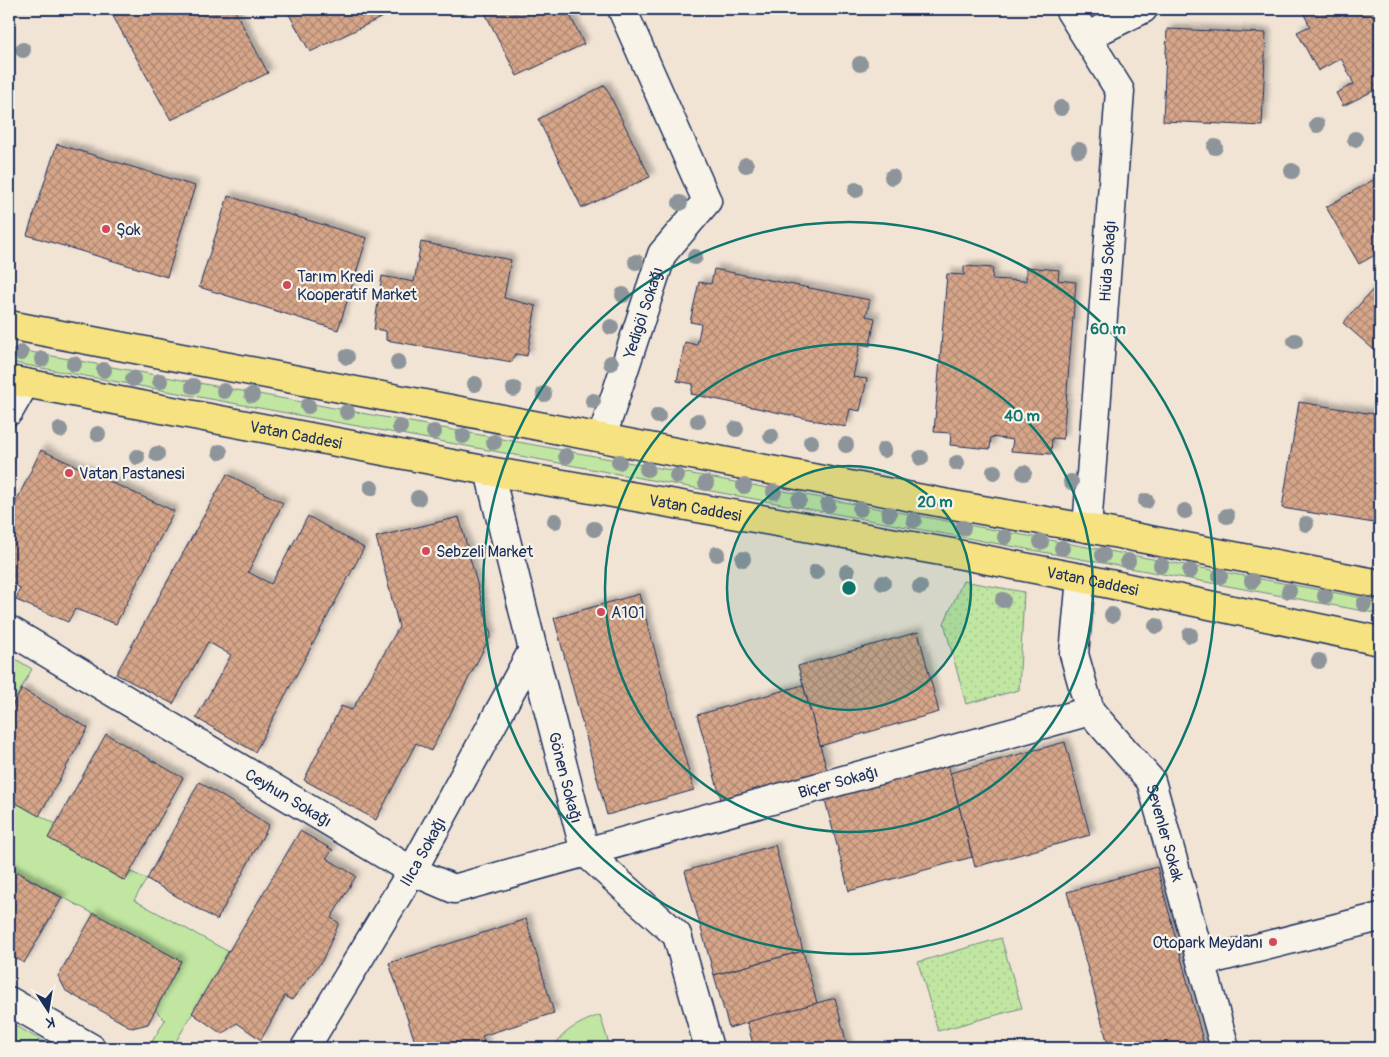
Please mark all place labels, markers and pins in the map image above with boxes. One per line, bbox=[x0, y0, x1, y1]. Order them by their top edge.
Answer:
place label: Şok bbox=[116, 220, 141, 240]
marker: Şok bbox=[100, 223, 112, 235]
place label: Tarım Kredi Kooperatif Market bbox=[297, 267, 418, 305]
marker: Tarım Kredi Kooperatif Market bbox=[281, 279, 293, 291]
place label: Vatan Pastanesi bbox=[79, 464, 185, 484]
marker: Vatan Pastanesi bbox=[63, 467, 75, 479]
place label: Sebzeli Market bbox=[436, 542, 534, 562]
marker: Sebzeli Market bbox=[420, 545, 432, 557]
centre of rings bbox=[840, 579, 858, 597]
place label: A101 bbox=[611, 603, 645, 623]
marker: A101 bbox=[595, 606, 607, 618]
place label: Otopark Meydanı bbox=[1152, 933, 1263, 953]
marker: Otopark Meydanı bbox=[1267, 936, 1279, 948]

